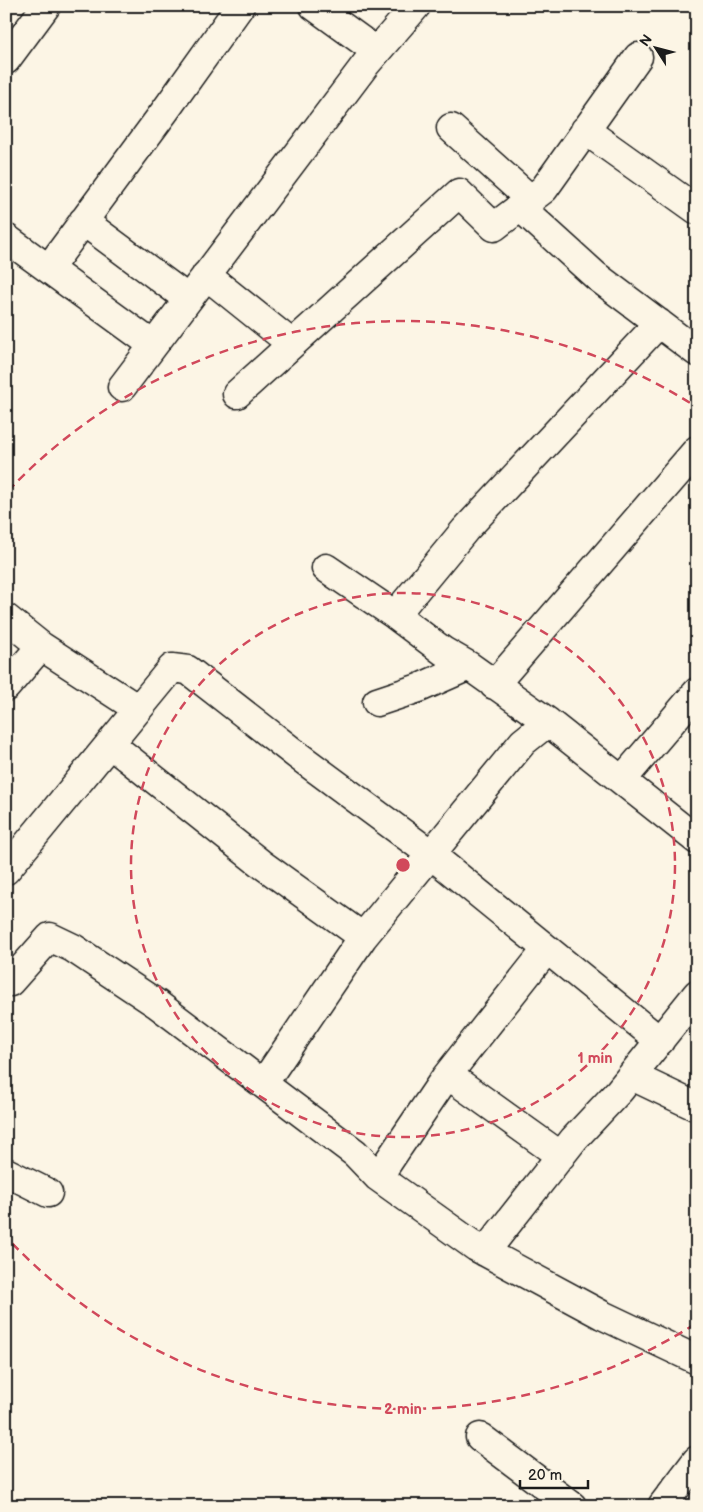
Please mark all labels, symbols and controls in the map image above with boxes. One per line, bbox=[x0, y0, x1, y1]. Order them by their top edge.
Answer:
north arrow bbox=[630, 22, 680, 72]
text: N bbox=[636, 31, 656, 50]
centre of rings bbox=[394, 856, 412, 874]
text: 1 min bbox=[577, 1049, 613, 1068]
text: 2 min bbox=[384, 1400, 422, 1419]
scale bar bbox=[520, 1457, 588, 1489]
text: 20 m bbox=[528, 1466, 562, 1485]

